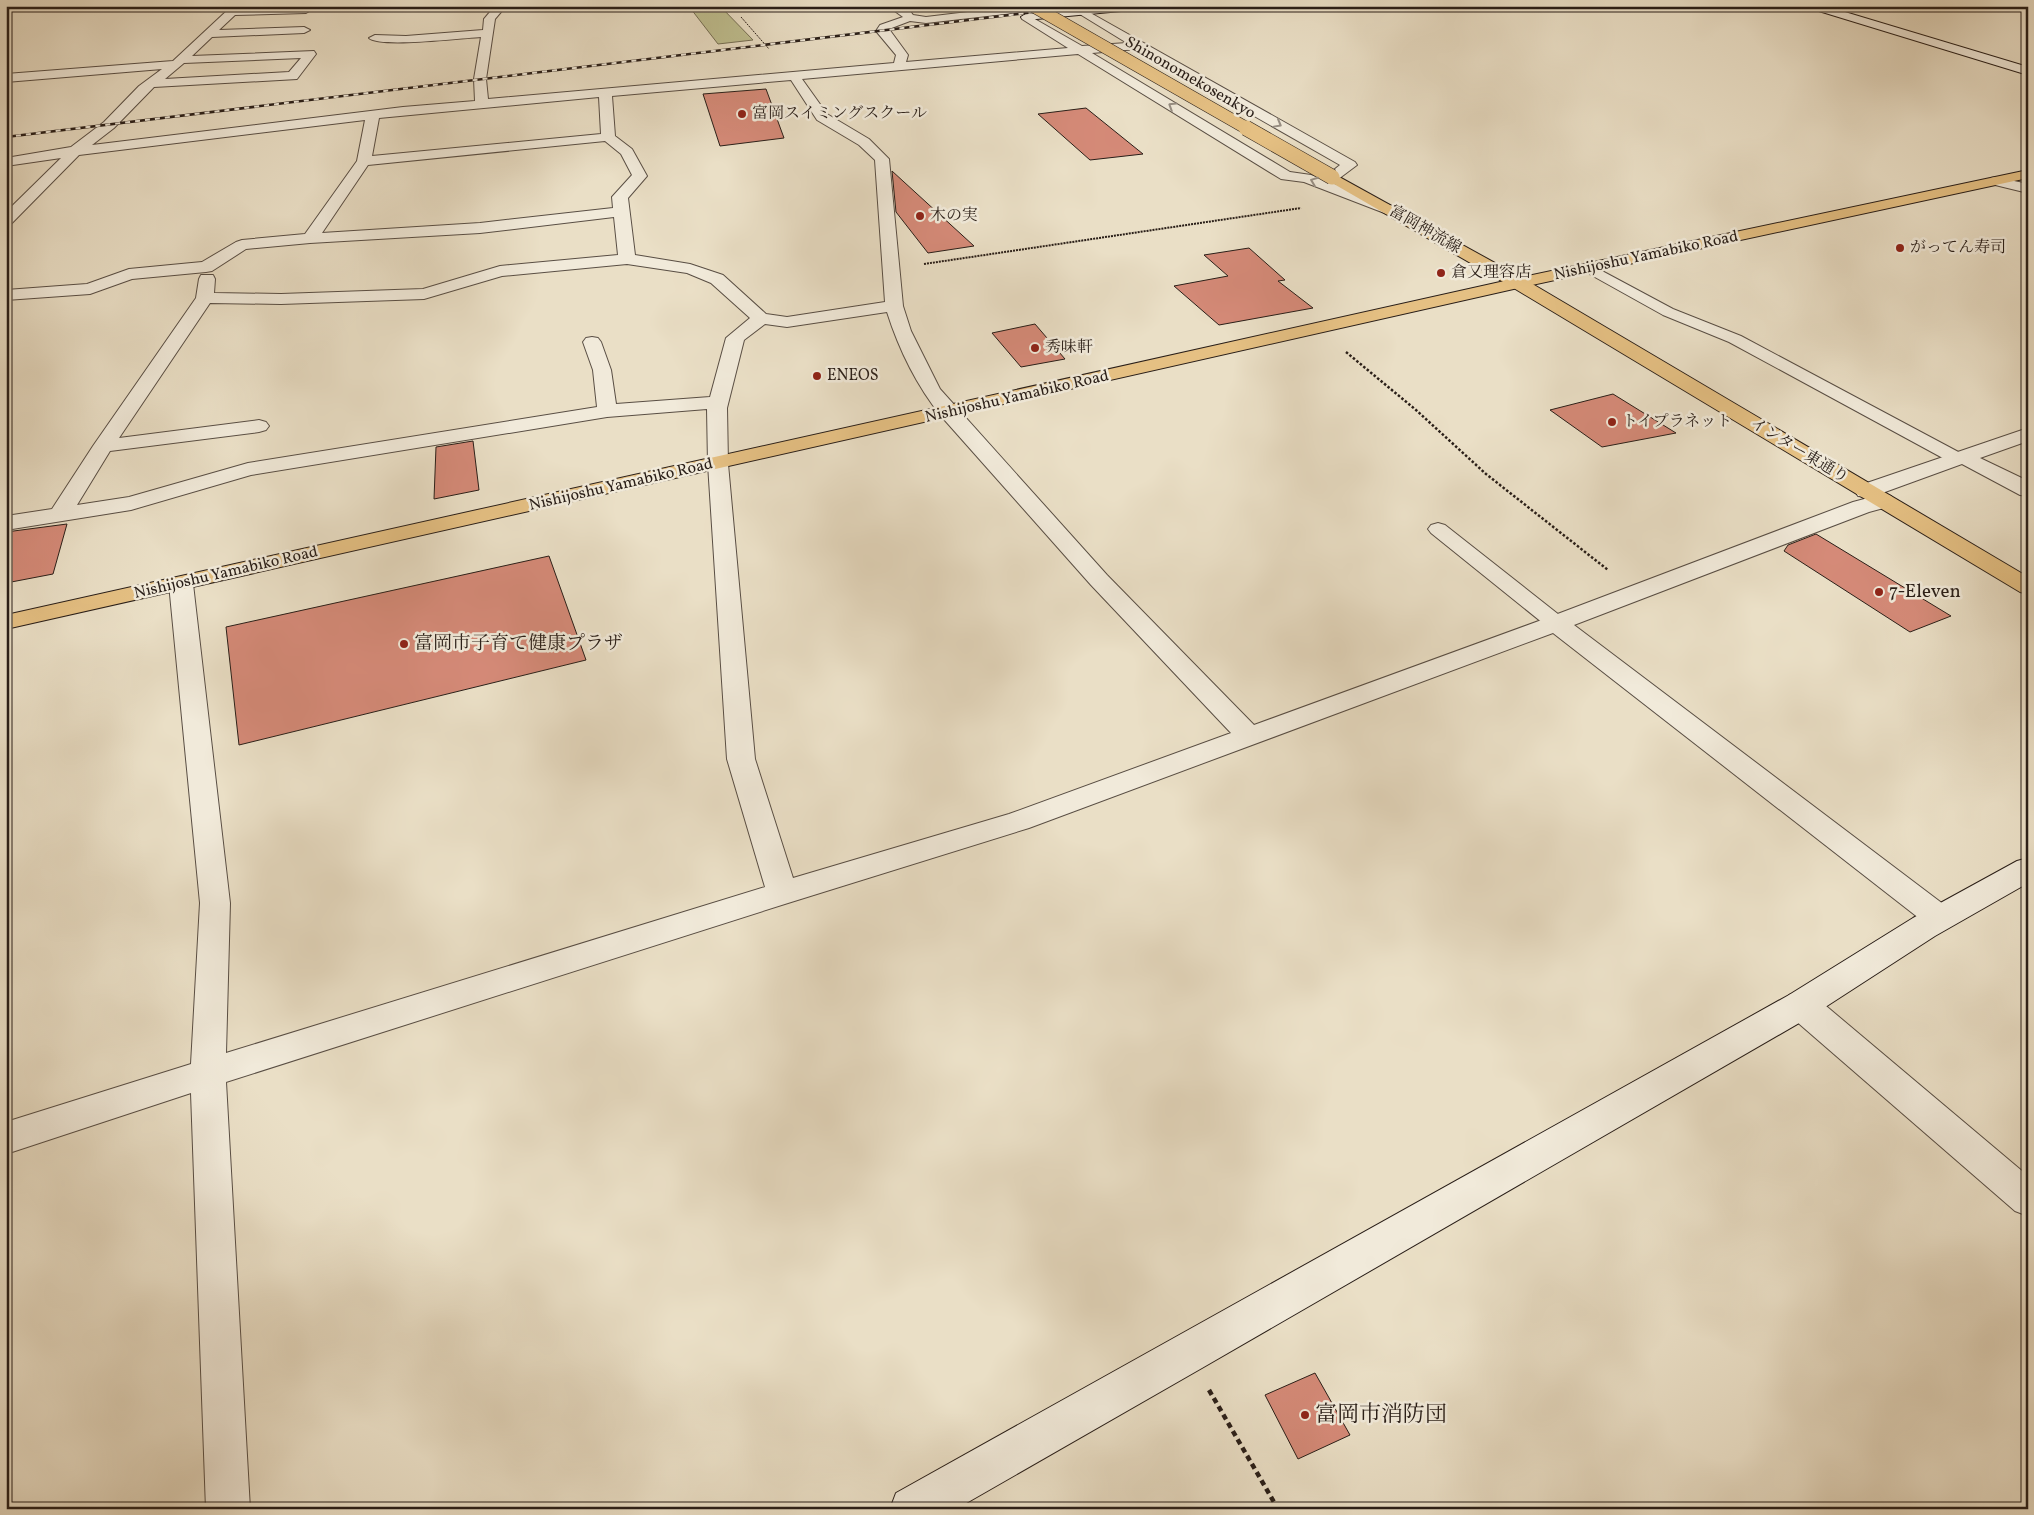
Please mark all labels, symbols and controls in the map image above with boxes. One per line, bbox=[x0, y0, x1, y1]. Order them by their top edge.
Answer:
street label: Shinonomekosenkyo bbox=[1121, 32, 1259, 124]
one-way arrow bbox=[1168, 102, 1177, 112]
place label: 富岡スイミングスクール bbox=[752, 103, 927, 125]
marker: 富岡スイミングスクール bbox=[736, 108, 748, 120]
one-way arrow bbox=[1272, 117, 1281, 127]
one-way arrow bbox=[1310, 177, 1319, 187]
street label: 富岡神流線 bbox=[1385, 200, 1465, 260]
place label: 木の実 bbox=[930, 205, 978, 227]
marker: 木の実 bbox=[914, 210, 926, 222]
street label: Nishijoshu Yamabiko Road bbox=[1552, 226, 1740, 286]
place label: がってん寿司 bbox=[1910, 237, 2006, 259]
marker: がってん寿司 bbox=[1894, 242, 1906, 254]
place label: 倉又理容店 bbox=[1451, 262, 1531, 284]
marker: 倉又理容店 bbox=[1435, 267, 1447, 279]
place label: 秀味軒 bbox=[1045, 337, 1093, 359]
marker: 秀味軒 bbox=[1029, 342, 1041, 354]
place label: ENEOS bbox=[827, 365, 879, 387]
street label: Nishijoshu Yamabiko Road bbox=[923, 365, 1111, 429]
marker: ENEOS bbox=[811, 370, 823, 382]
place label: トイプラネット bbox=[1622, 411, 1732, 433]
street label: インター東通り bbox=[1746, 413, 1852, 489]
marker: トイプラネット bbox=[1606, 416, 1618, 428]
street label: Nishijoshu Yamabiko Road bbox=[527, 453, 715, 517]
street label: Nishijoshu Yamabiko Road bbox=[132, 541, 320, 605]
place label: 7-Eleven bbox=[1889, 579, 1961, 605]
marker: 7-Eleven bbox=[1873, 586, 1885, 598]
place label: 富岡市子育て健康プラザ bbox=[414, 631, 623, 657]
marker: 富岡市子育て健康プラザ bbox=[398, 638, 410, 650]
place label: 富岡市消防団 bbox=[1315, 1400, 1447, 1431]
marker: 富岡市消防団 bbox=[1299, 1409, 1311, 1421]

